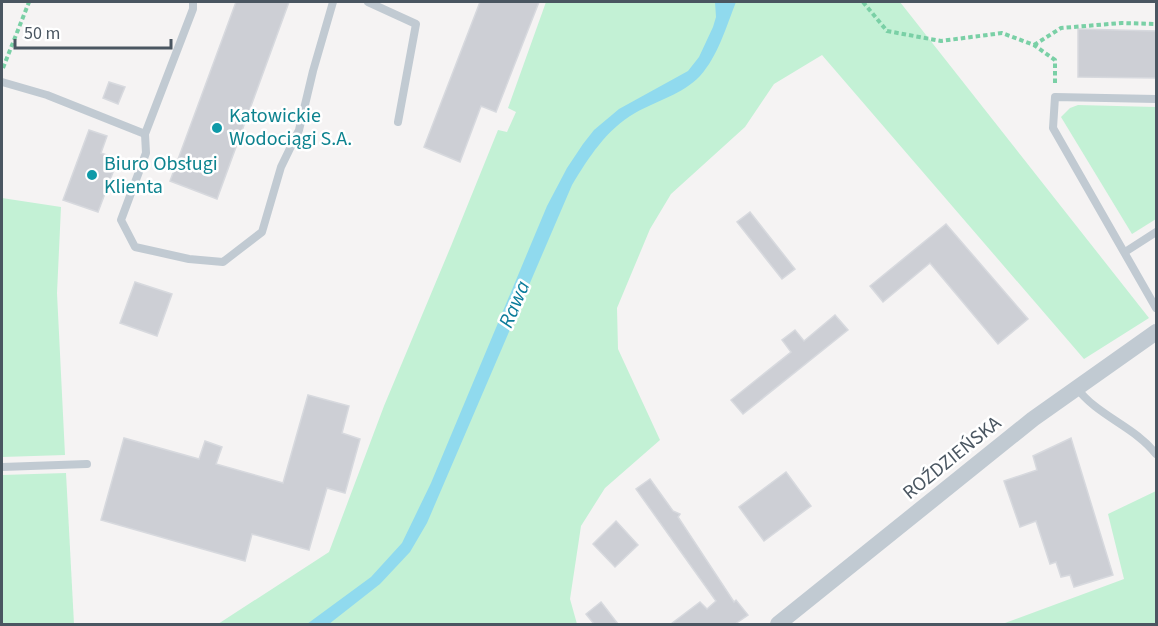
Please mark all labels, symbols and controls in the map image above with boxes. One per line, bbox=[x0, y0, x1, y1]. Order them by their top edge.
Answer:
scale bar bbox=[15, 12, 171, 50]
text: 50 m bbox=[24, 21, 60, 46]
place label: Katowickie Wodociągi S.A. bbox=[229, 102, 352, 153]
marker: Katowickie Wodociągi S.A. bbox=[210, 121, 224, 135]
place label: Biuro Obsługi Klienta bbox=[104, 150, 218, 201]
marker: Biuro Obsługi Klienta bbox=[85, 168, 99, 182]
water label: Rawa bbox=[491, 276, 537, 332]
street label: ROŹDZIEŃSKA bbox=[897, 409, 1007, 506]

